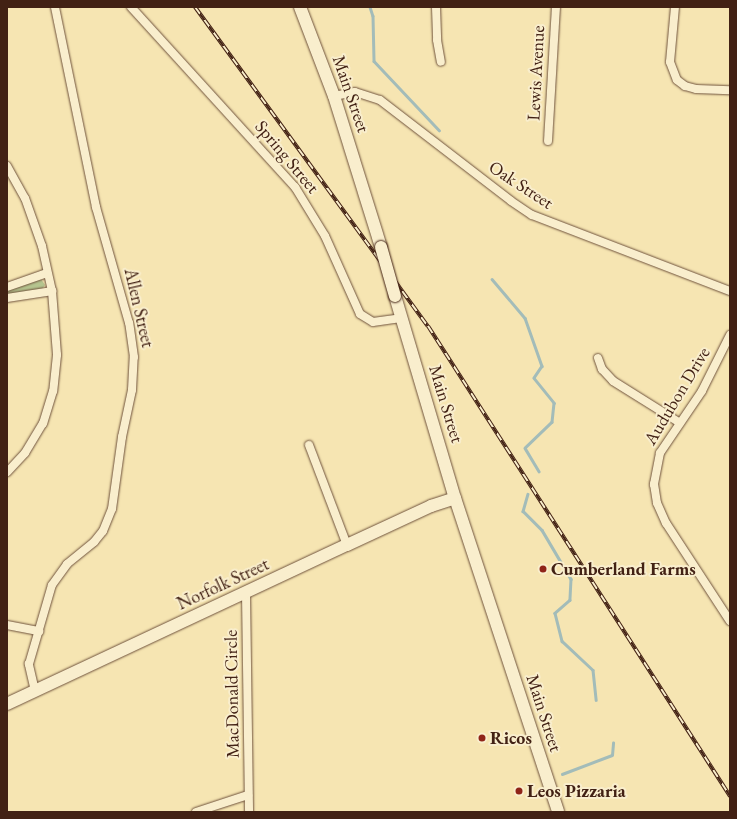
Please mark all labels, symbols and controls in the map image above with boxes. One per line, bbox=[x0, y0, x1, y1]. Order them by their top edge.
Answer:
street label: Lewis Avenue bbox=[523, 25, 549, 121]
street label: Main Street bbox=[328, 53, 374, 135]
street label: Spring Street bbox=[250, 116, 324, 198]
street label: Oak Street bbox=[485, 156, 557, 214]
street label: Allen Street bbox=[119, 266, 159, 350]
street label: Audubon Drive bbox=[639, 343, 715, 449]
street label: Main Street bbox=[424, 363, 468, 445]
street label: Norfolk Street bbox=[174, 553, 272, 615]
place label: Cumberland Farms bbox=[551, 558, 696, 580]
marker: Cumberland Farms bbox=[538, 564, 548, 574]
street label: MacDonald Circle bbox=[220, 630, 244, 758]
street label: Main Street bbox=[521, 672, 567, 754]
place label: Ricos bbox=[490, 727, 532, 749]
marker: Ricos bbox=[477, 733, 487, 743]
place label: Leos Pizzaria bbox=[527, 780, 626, 802]
marker: Leos Pizzaria bbox=[514, 786, 524, 796]

